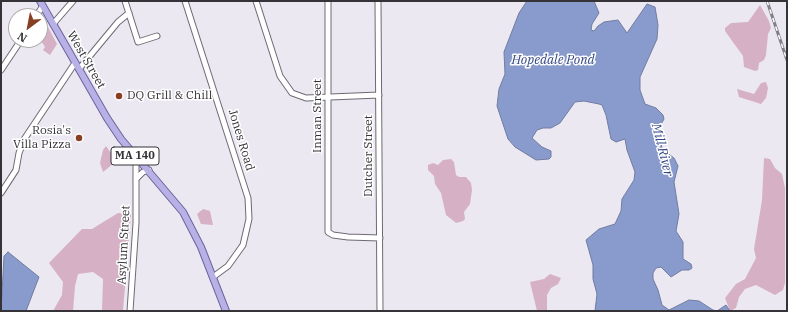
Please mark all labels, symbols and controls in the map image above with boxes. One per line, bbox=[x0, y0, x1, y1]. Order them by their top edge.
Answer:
north arrow bbox=[8, 8, 48, 48]
text: N bbox=[15, 29, 30, 46]
street label: West Street bbox=[64, 29, 108, 91]
water label: Hopedale Pond bbox=[511, 52, 595, 68]
street label: Inman Street bbox=[311, 79, 325, 153]
place label: DQ Grill & Chill bbox=[127, 89, 212, 103]
marker: DQ Grill & Chill bbox=[114, 91, 124, 101]
street label: Jones Road bbox=[225, 108, 257, 172]
street label: Dutcher Street bbox=[362, 115, 376, 197]
water label: Mill River bbox=[648, 122, 676, 178]
place label: Rosia's Villa Pizza bbox=[13, 124, 71, 152]
marker: Rosia's Villa Pizza bbox=[74, 133, 84, 143]
road number: MA 140 bbox=[111, 147, 159, 165]
street label: Asylum Street bbox=[115, 205, 133, 285]

